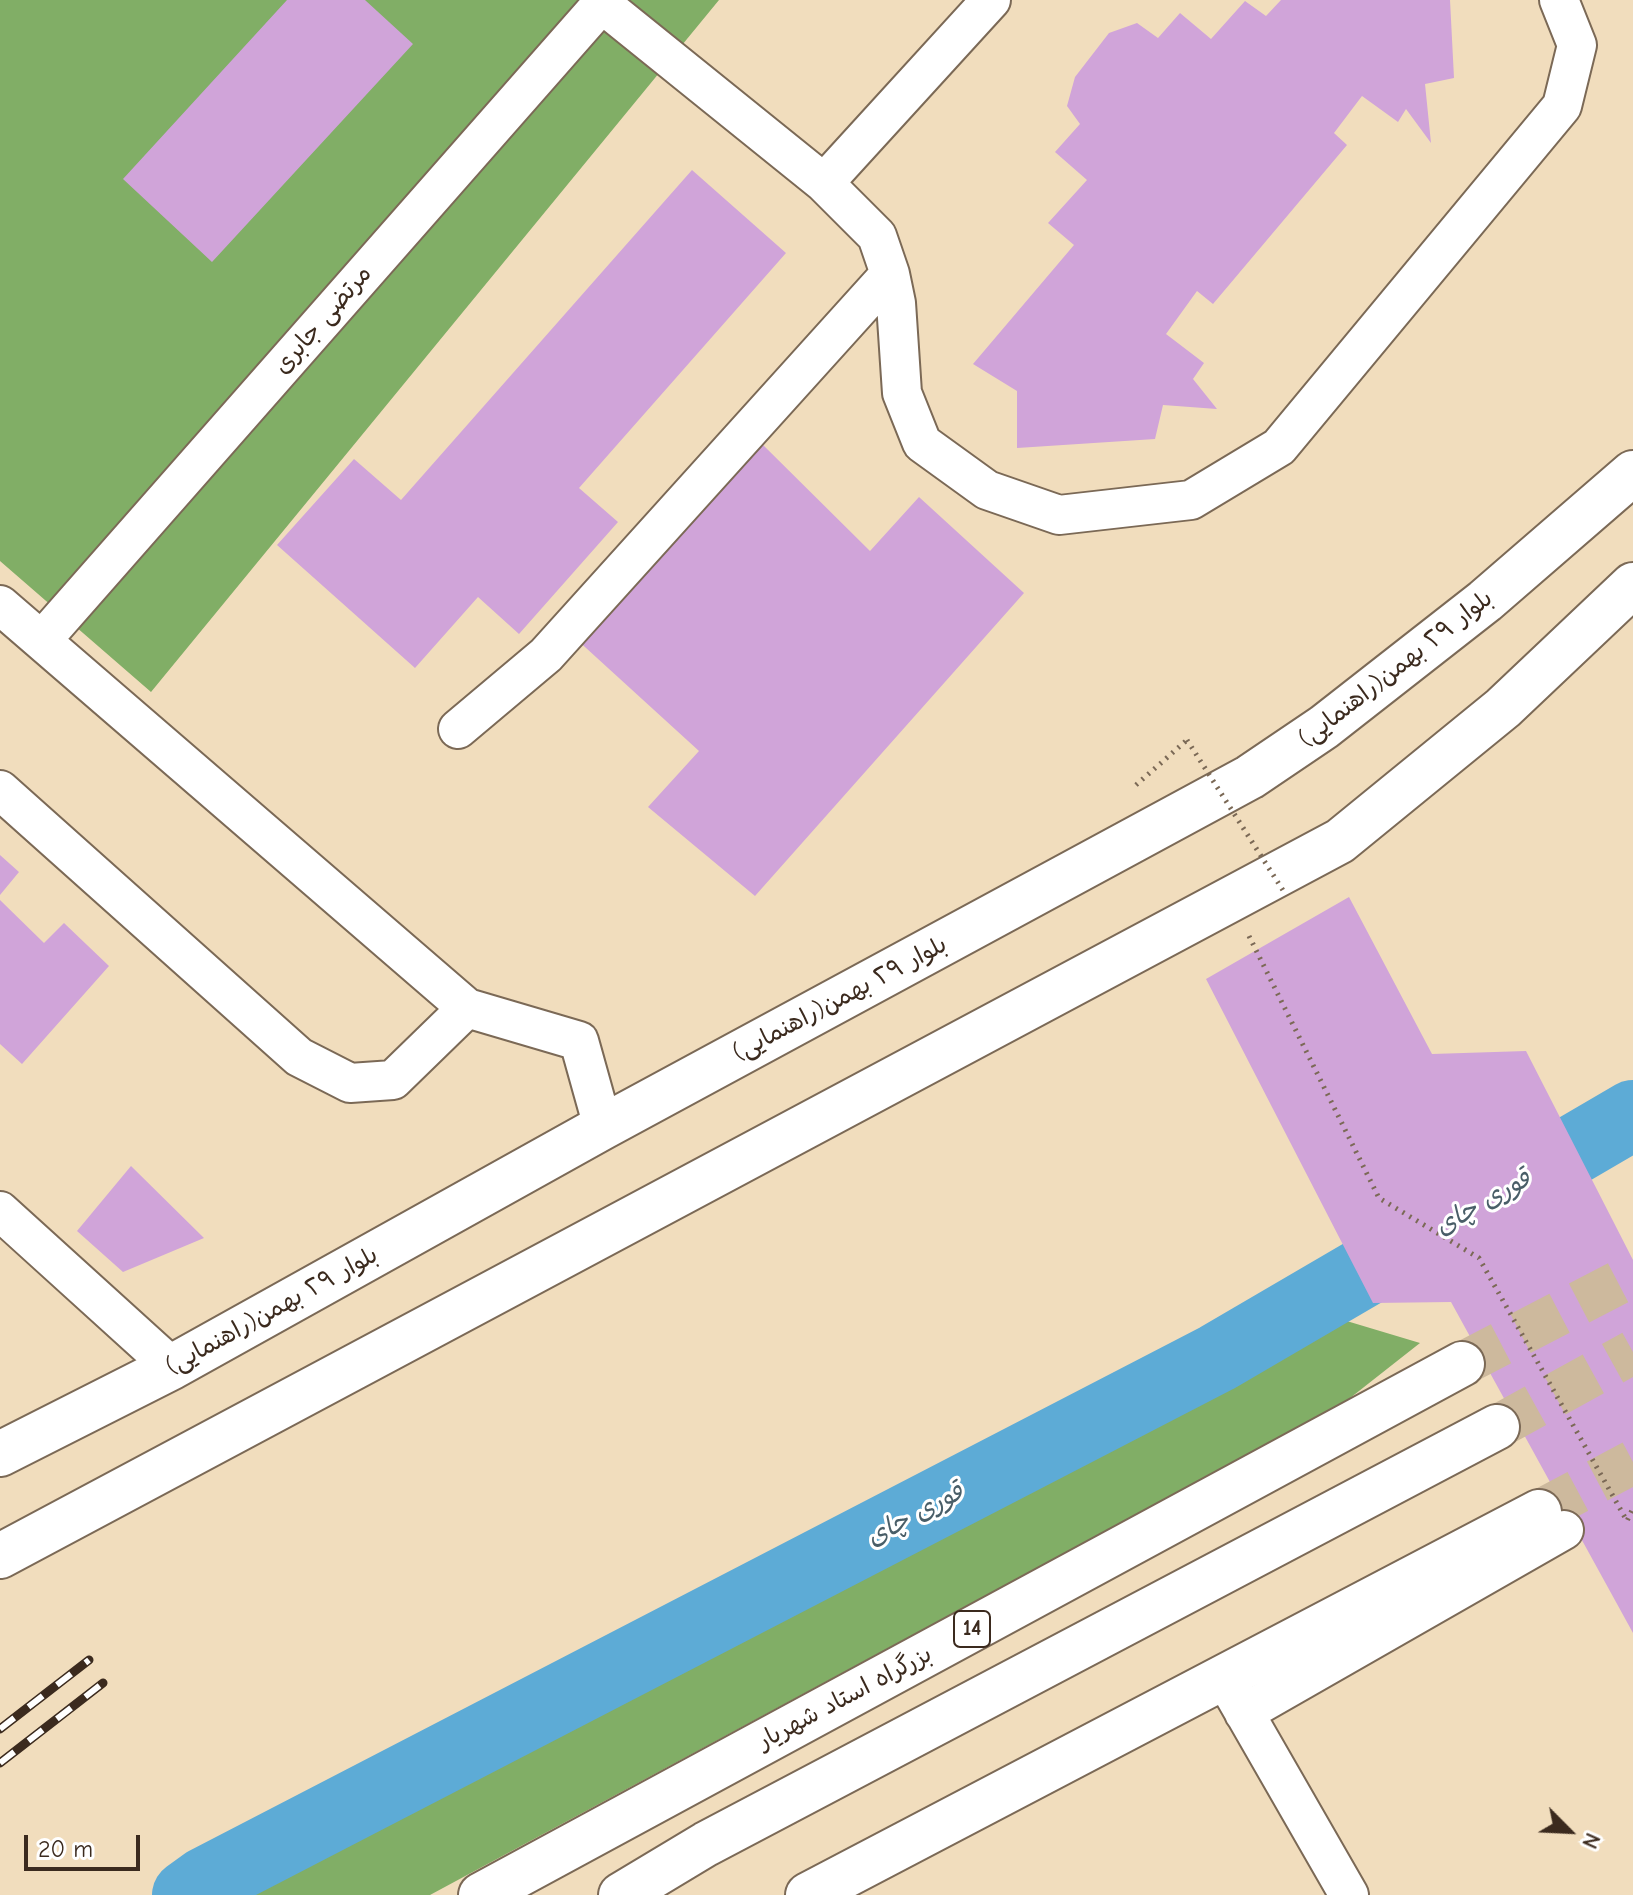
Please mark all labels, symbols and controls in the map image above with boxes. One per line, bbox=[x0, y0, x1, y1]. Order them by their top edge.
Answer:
street label: مرتضی جابری bbox=[268, 260, 378, 380]
street label: بلوار ٢٩ بهمن(راهنمایی) bbox=[1293, 584, 1499, 754]
street label: بلوار ٢٩ بهمن(راهنمایی) bbox=[728, 930, 952, 1068]
water label: قوری چای bbox=[1430, 1163, 1536, 1243]
street label: بلوار ٢٩ بهمن(راهنمایی) bbox=[161, 1241, 383, 1381]
water label: قوری چای bbox=[861, 1476, 969, 1554]
road number: 14 bbox=[954, 1611, 990, 1647]
street label: بزرگراه استاد شهریار bbox=[753, 1640, 937, 1756]
north arrow bbox=[1529, 1791, 1609, 1871]
scale bar bbox=[28, 1819, 144, 1869]
text: N bbox=[1576, 1829, 1606, 1853]
text: 20 m bbox=[38, 1835, 93, 1863]

